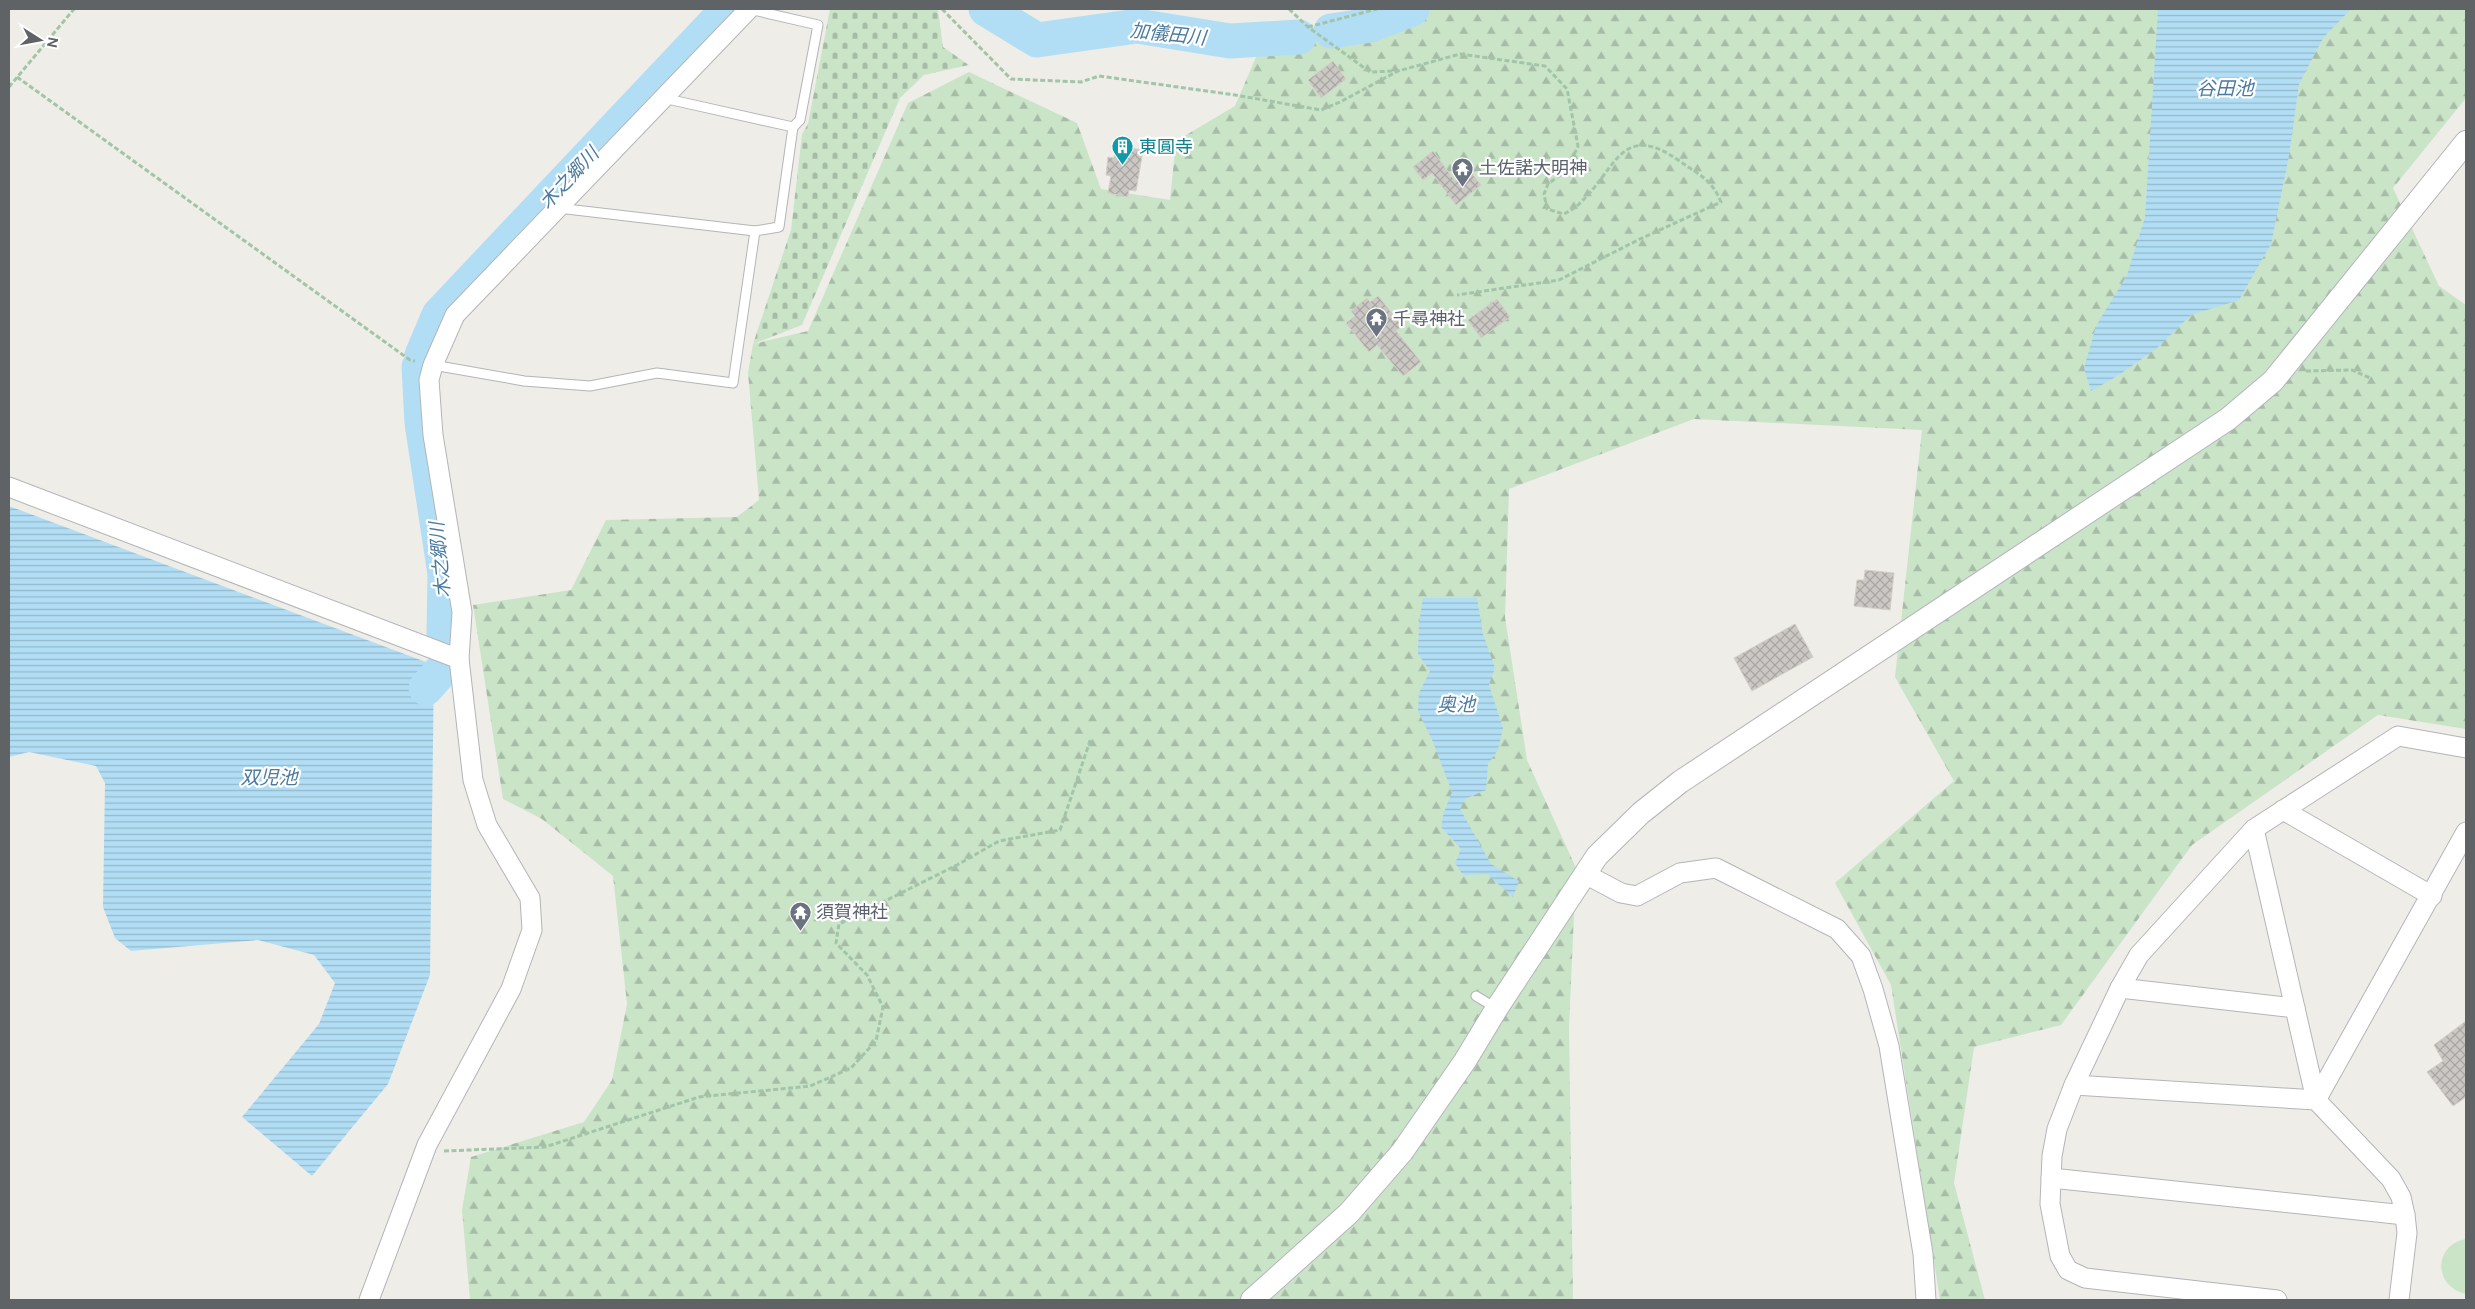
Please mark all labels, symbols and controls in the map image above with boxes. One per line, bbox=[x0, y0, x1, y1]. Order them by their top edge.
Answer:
north arrow bbox=[15, 15, 65, 65]
water label: 加儀田川 bbox=[1129, 18, 1209, 51]
text: N bbox=[43, 36, 63, 49]
water label: 谷田池 bbox=[2196, 76, 2255, 101]
building icon: 東圓寺 bbox=[1111, 135, 1135, 166]
place label: 東圓寺 bbox=[1139, 135, 1193, 159]
water label: 木之郷川 bbox=[534, 140, 605, 214]
temple icon: 土佐諾大明神 bbox=[1451, 156, 1475, 187]
place label: 土佐諾大明神 bbox=[1479, 156, 1587, 180]
temple icon: 千尋神社 bbox=[1365, 307, 1389, 338]
place label: 千尋神社 bbox=[1393, 307, 1465, 331]
water label: 木之郷川 bbox=[424, 519, 456, 599]
water label: 奥池 bbox=[1437, 692, 1477, 717]
water label: 双児池 bbox=[240, 765, 299, 790]
temple icon: 須賀神社 bbox=[788, 900, 812, 931]
place label: 須賀神社 bbox=[816, 900, 888, 924]

